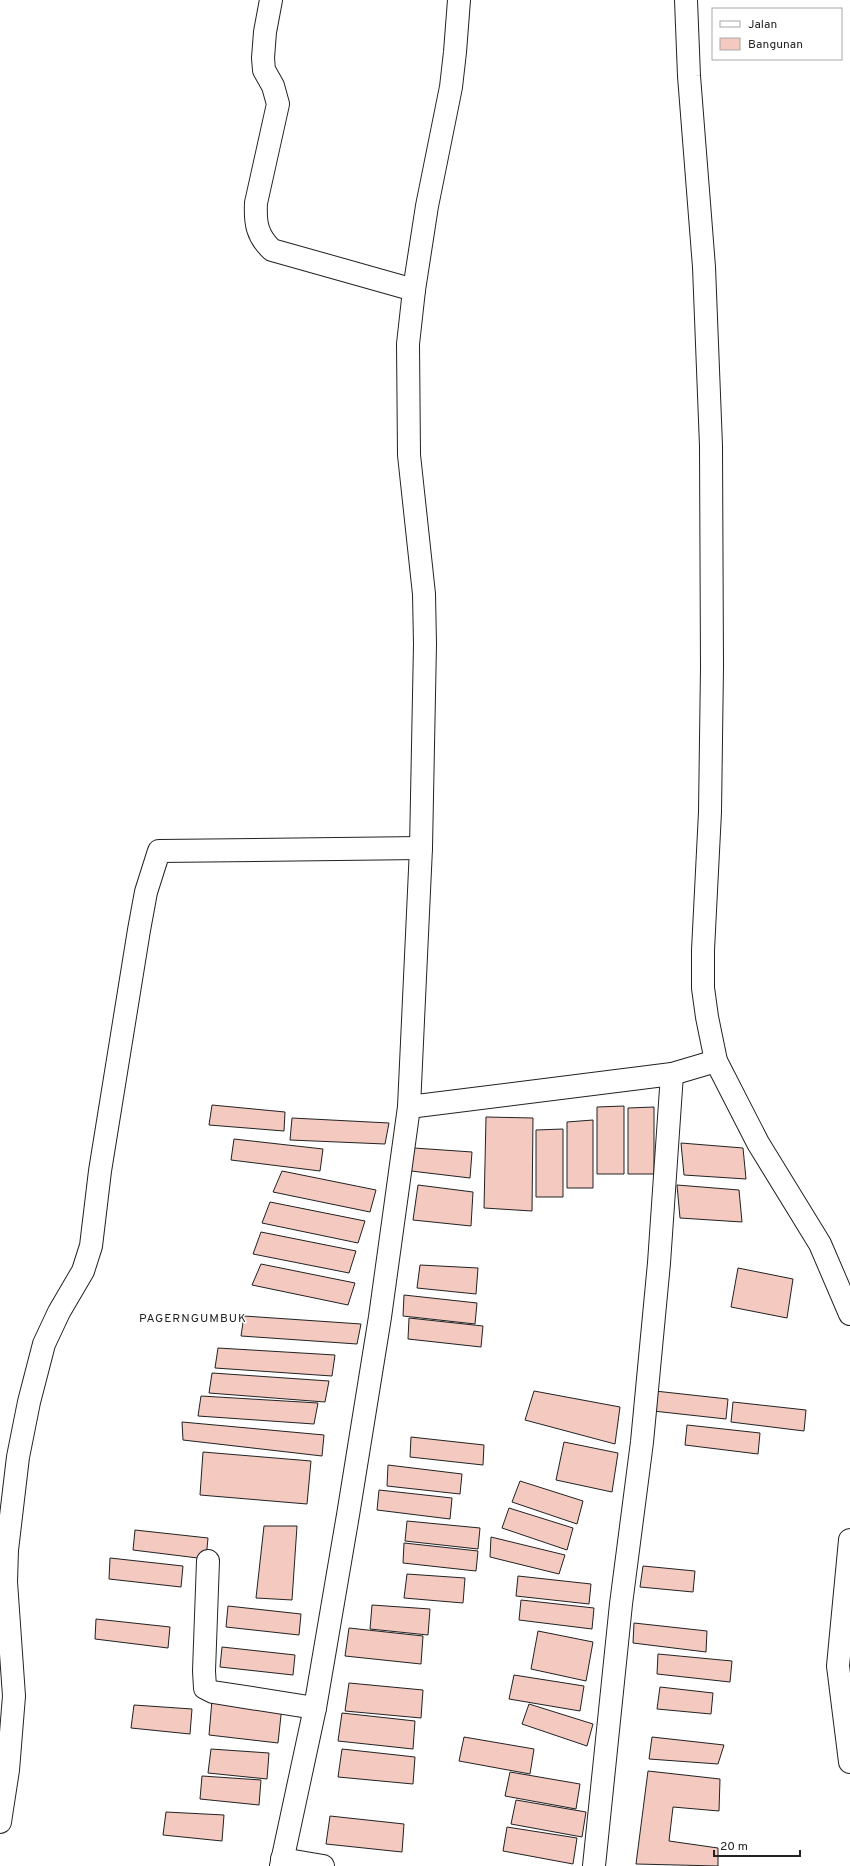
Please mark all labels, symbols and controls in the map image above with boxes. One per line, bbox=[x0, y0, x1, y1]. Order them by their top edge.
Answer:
legend bbox=[712, 8, 842, 60]
text: Jalan bbox=[748, 17, 777, 33]
text: Bangunan bbox=[748, 37, 803, 53]
district label: PAGERNGUMBUK bbox=[139, 1311, 247, 1327]
scale bar bbox=[714, 1832, 800, 1858]
text: 20 m bbox=[720, 1839, 748, 1855]

